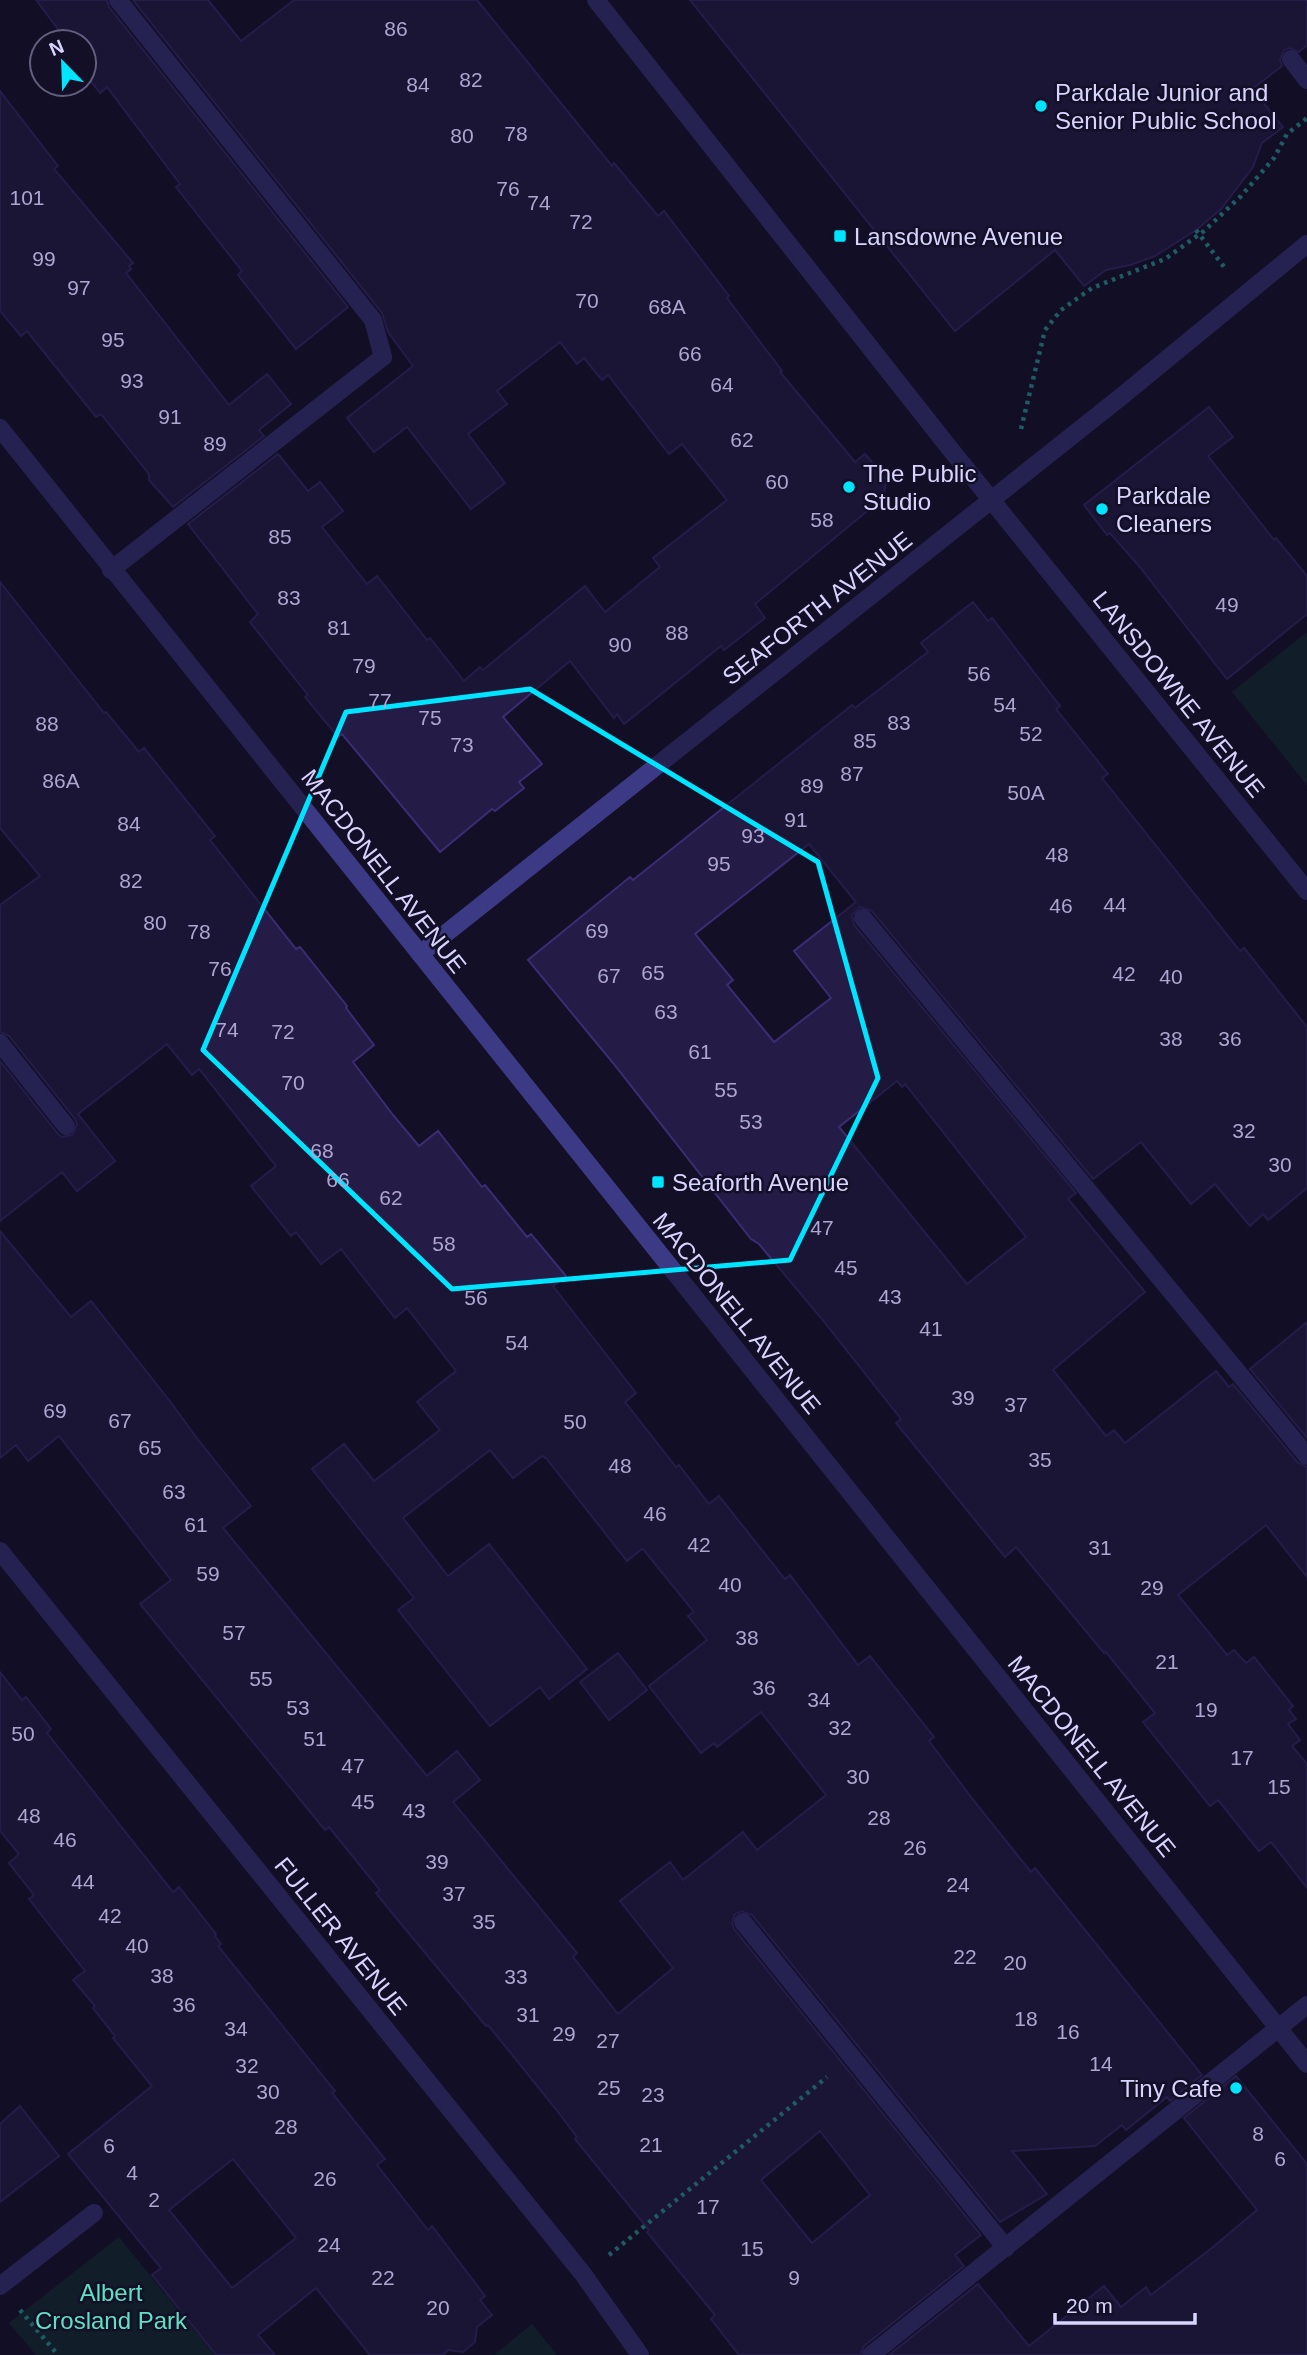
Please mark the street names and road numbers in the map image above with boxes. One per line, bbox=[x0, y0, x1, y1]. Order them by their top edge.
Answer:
street label: SEAFORTH AVENUE bbox=[717, 526, 917, 690]
street label: LANSDOWNE AVENUE bbox=[1088, 586, 1270, 802]
street label: MACDONELL AVENUE bbox=[296, 764, 472, 978]
street label: MACDONELL AVENUE bbox=[648, 1207, 826, 1419]
street label: MACDONELL AVENUE bbox=[1003, 1650, 1181, 1862]
street label: FULLER AVENUE bbox=[269, 1852, 413, 2020]

